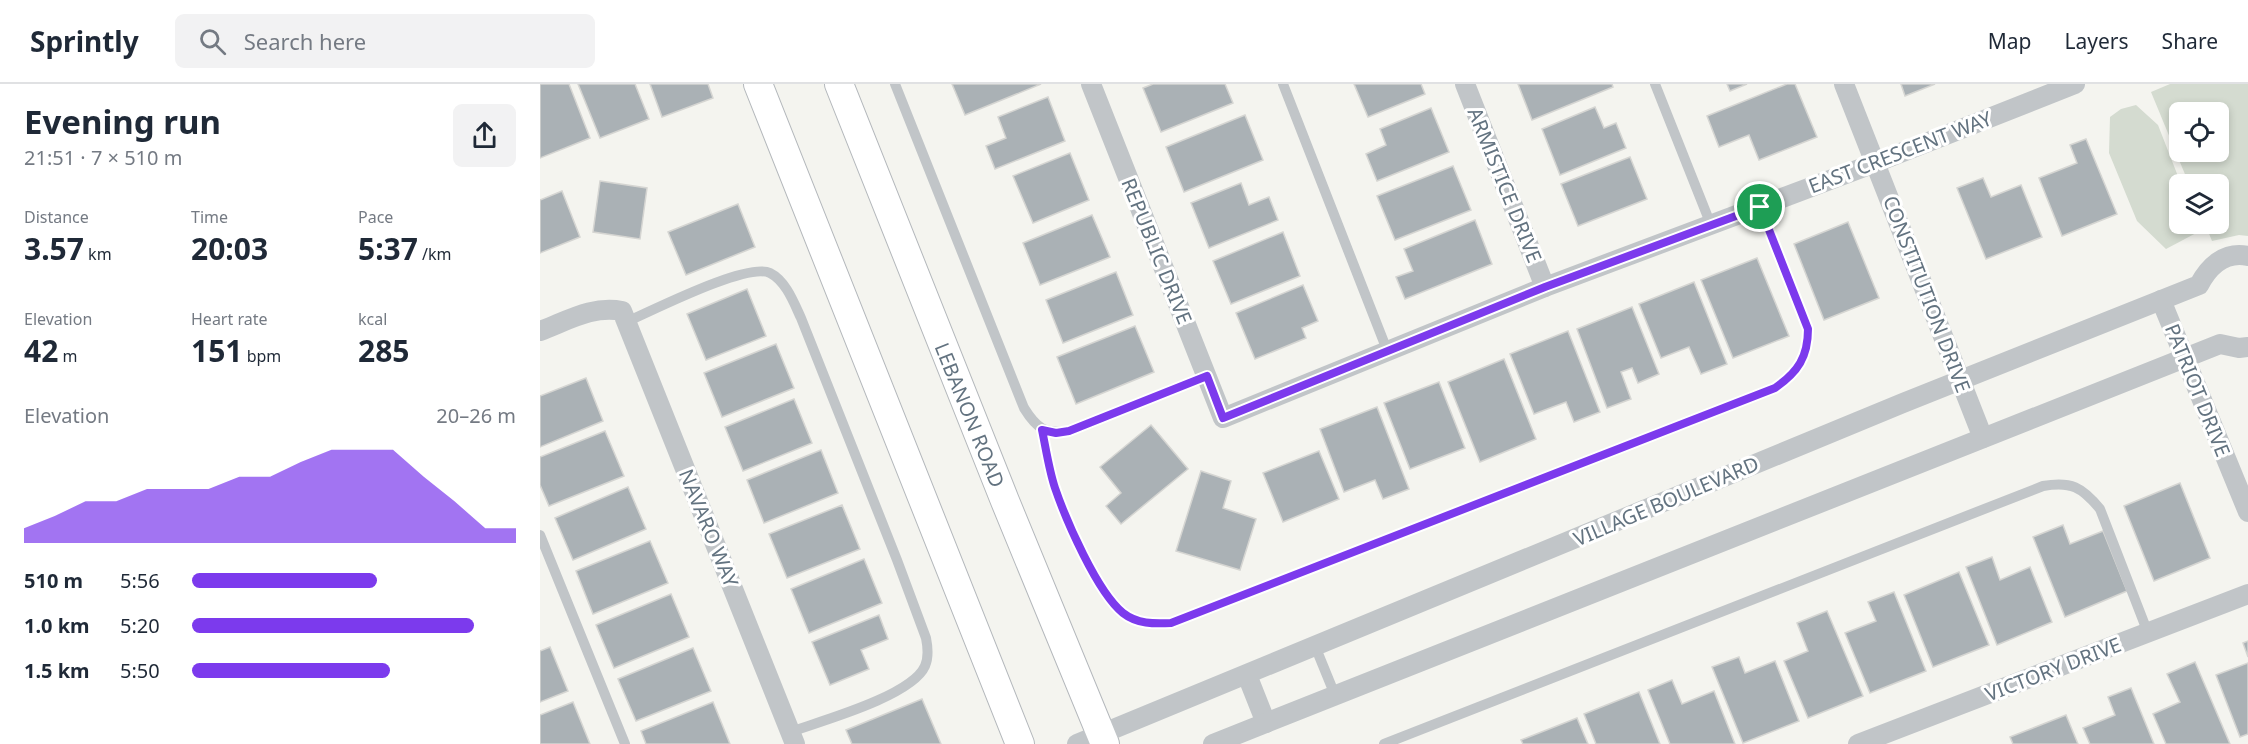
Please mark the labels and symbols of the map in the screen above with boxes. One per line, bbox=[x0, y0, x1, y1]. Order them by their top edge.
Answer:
street label: ARMISTICE DRIVE bbox=[1462, 103, 1548, 267]
street label: EAST CRESCENT WAY bbox=[1804, 104, 1996, 199]
street label: REPUBLIC DRIVE bbox=[1115, 174, 1199, 328]
pin bbox=[1734, 181, 1785, 232]
street label: CONSTITUTION DRIVE bbox=[1877, 192, 1977, 396]
street label: PATRIOT DRIVE bbox=[2159, 320, 2237, 460]
street label: LEBANON ROAD bbox=[929, 339, 1011, 491]
street label: VILLAGE BOULEVARD bbox=[1569, 450, 1763, 552]
street label: NAVARO WAY bbox=[673, 465, 745, 592]
street label: VICTORY DRIVE bbox=[1981, 631, 2125, 707]

